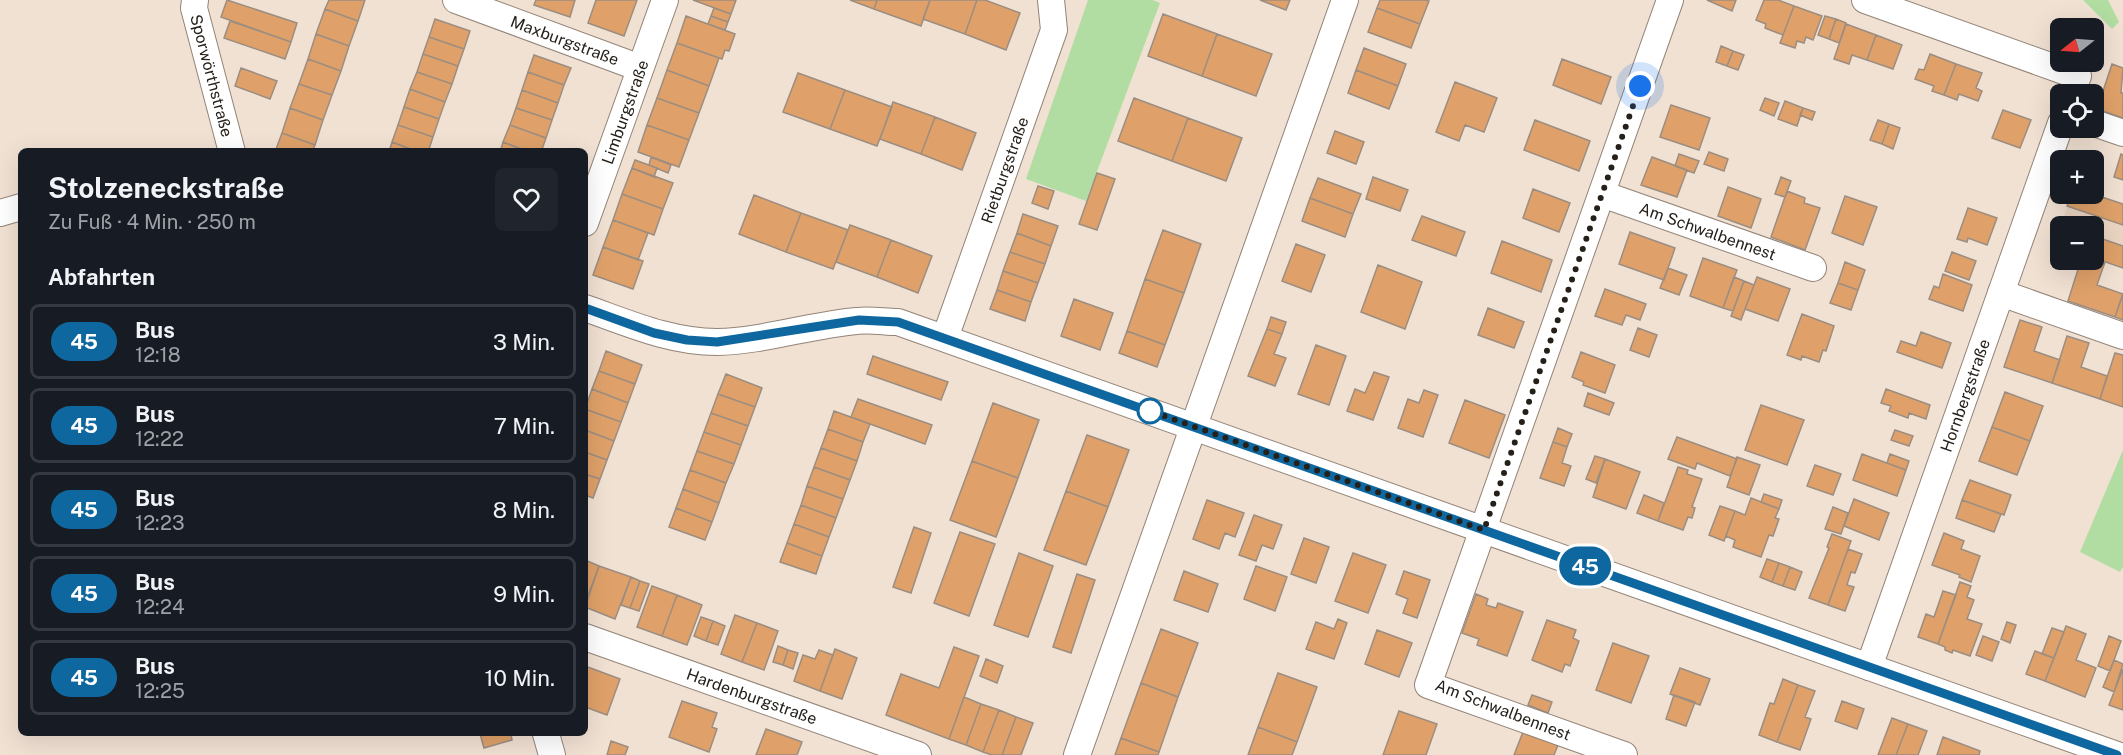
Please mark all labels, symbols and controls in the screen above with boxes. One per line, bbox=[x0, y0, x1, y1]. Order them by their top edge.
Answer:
street label: Sporwörthstraße bbox=[187, 12, 237, 139]
street label: Maxburgstraße bbox=[508, 12, 622, 69]
north arrow bbox=[2050, 18, 2104, 72]
map controls bbox=[2050, 18, 2104, 270]
street label: Limburgstraße bbox=[597, 57, 652, 167]
your location bbox=[1625, 71, 1655, 101]
button: locate bbox=[2050, 84, 2104, 138]
street label: Rietburgstraße bbox=[977, 114, 1032, 226]
button: + bbox=[2050, 150, 2104, 204]
button: heart bbox=[495, 168, 558, 231]
text: Stolzeneckstraße bbox=[48, 171, 284, 204]
street label: Am Schwalbennest bbox=[1637, 198, 1779, 264]
text: Zu Fuß · 4 Min. · 250 m bbox=[48, 210, 256, 234]
button: − bbox=[2050, 216, 2104, 270]
text: Abfahrten bbox=[48, 264, 155, 290]
text: Bus bbox=[135, 317, 175, 343]
text: 45 bbox=[70, 329, 98, 354]
text: 3 Min. bbox=[493, 329, 555, 355]
street label: Hornbergstraße bbox=[1936, 336, 1994, 454]
text: 12:18 bbox=[135, 343, 181, 367]
unlabelled marker bbox=[1137, 398, 1163, 424]
text: Bus bbox=[135, 401, 175, 427]
text: 45 bbox=[70, 413, 98, 438]
text: 7 Min. bbox=[494, 413, 555, 439]
text: 12:22 bbox=[135, 427, 184, 451]
text: Bus bbox=[135, 485, 175, 511]
text: 45 bbox=[70, 497, 98, 522]
text: 8 Min. bbox=[493, 497, 555, 523]
text: 12:23 bbox=[135, 511, 185, 535]
line badge: 45 bbox=[1558, 546, 1612, 586]
text: 45 bbox=[1571, 554, 1599, 579]
text: Bus bbox=[135, 569, 175, 595]
text: 45 bbox=[70, 581, 98, 606]
text: 9 Min. bbox=[493, 581, 555, 607]
text: 12:24 bbox=[135, 595, 184, 619]
text: Bus bbox=[135, 653, 175, 679]
street label: Hardenburgstraße bbox=[684, 664, 820, 728]
text: 45 bbox=[70, 665, 98, 690]
text: 10 Min. bbox=[485, 665, 555, 691]
street label: Am Schwalbennest bbox=[1433, 675, 1573, 745]
text: 12:25 bbox=[135, 679, 185, 703]

